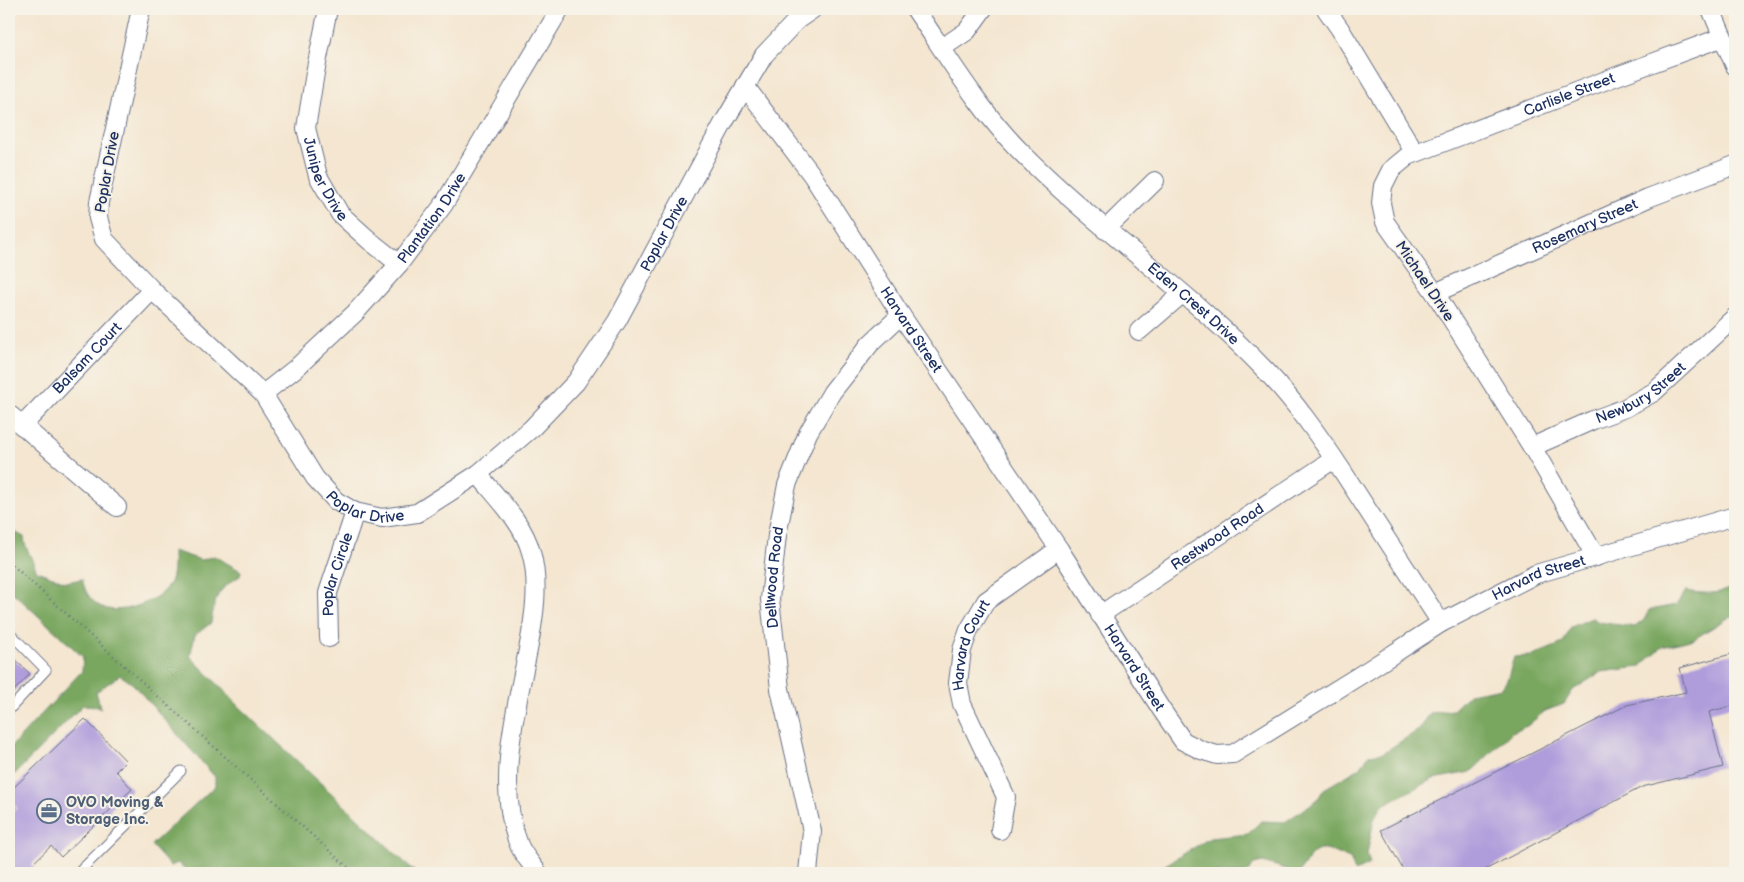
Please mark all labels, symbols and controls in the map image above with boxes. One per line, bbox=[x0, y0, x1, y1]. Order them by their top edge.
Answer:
street label: Carlisle Street bbox=[1521, 69, 1618, 121]
street label: Poplar Drive bbox=[91, 130, 124, 214]
street label: Juniper Drive bbox=[299, 135, 351, 226]
street label: Plantation Drive bbox=[394, 169, 470, 268]
street label: Poplar Drive bbox=[636, 193, 692, 275]
street label: Rosemary Street bbox=[1529, 195, 1641, 258]
street label: Michael Drive bbox=[1391, 238, 1458, 325]
street label: Eden Crest Drive bbox=[1143, 259, 1243, 349]
street label: Harvard Street bbox=[875, 283, 946, 377]
street label: Balsam Court bbox=[49, 318, 126, 398]
street label: Newbury Street bbox=[1593, 358, 1690, 428]
street label: Poplar Drive bbox=[321, 487, 406, 528]
street label: Restwood Road bbox=[1168, 499, 1268, 575]
street label: Dellwood Road bbox=[761, 525, 788, 629]
street label: Poplar Circle bbox=[319, 530, 358, 617]
street label: Harvard Street bbox=[1489, 551, 1588, 605]
street label: Harvard Court bbox=[949, 596, 995, 692]
street label: Harvard Street bbox=[1099, 621, 1169, 715]
place label: OVO Moving & Storage Inc. bbox=[66, 793, 164, 829]
office icon: OVO Moving & Storage Inc. bbox=[36, 798, 62, 824]

